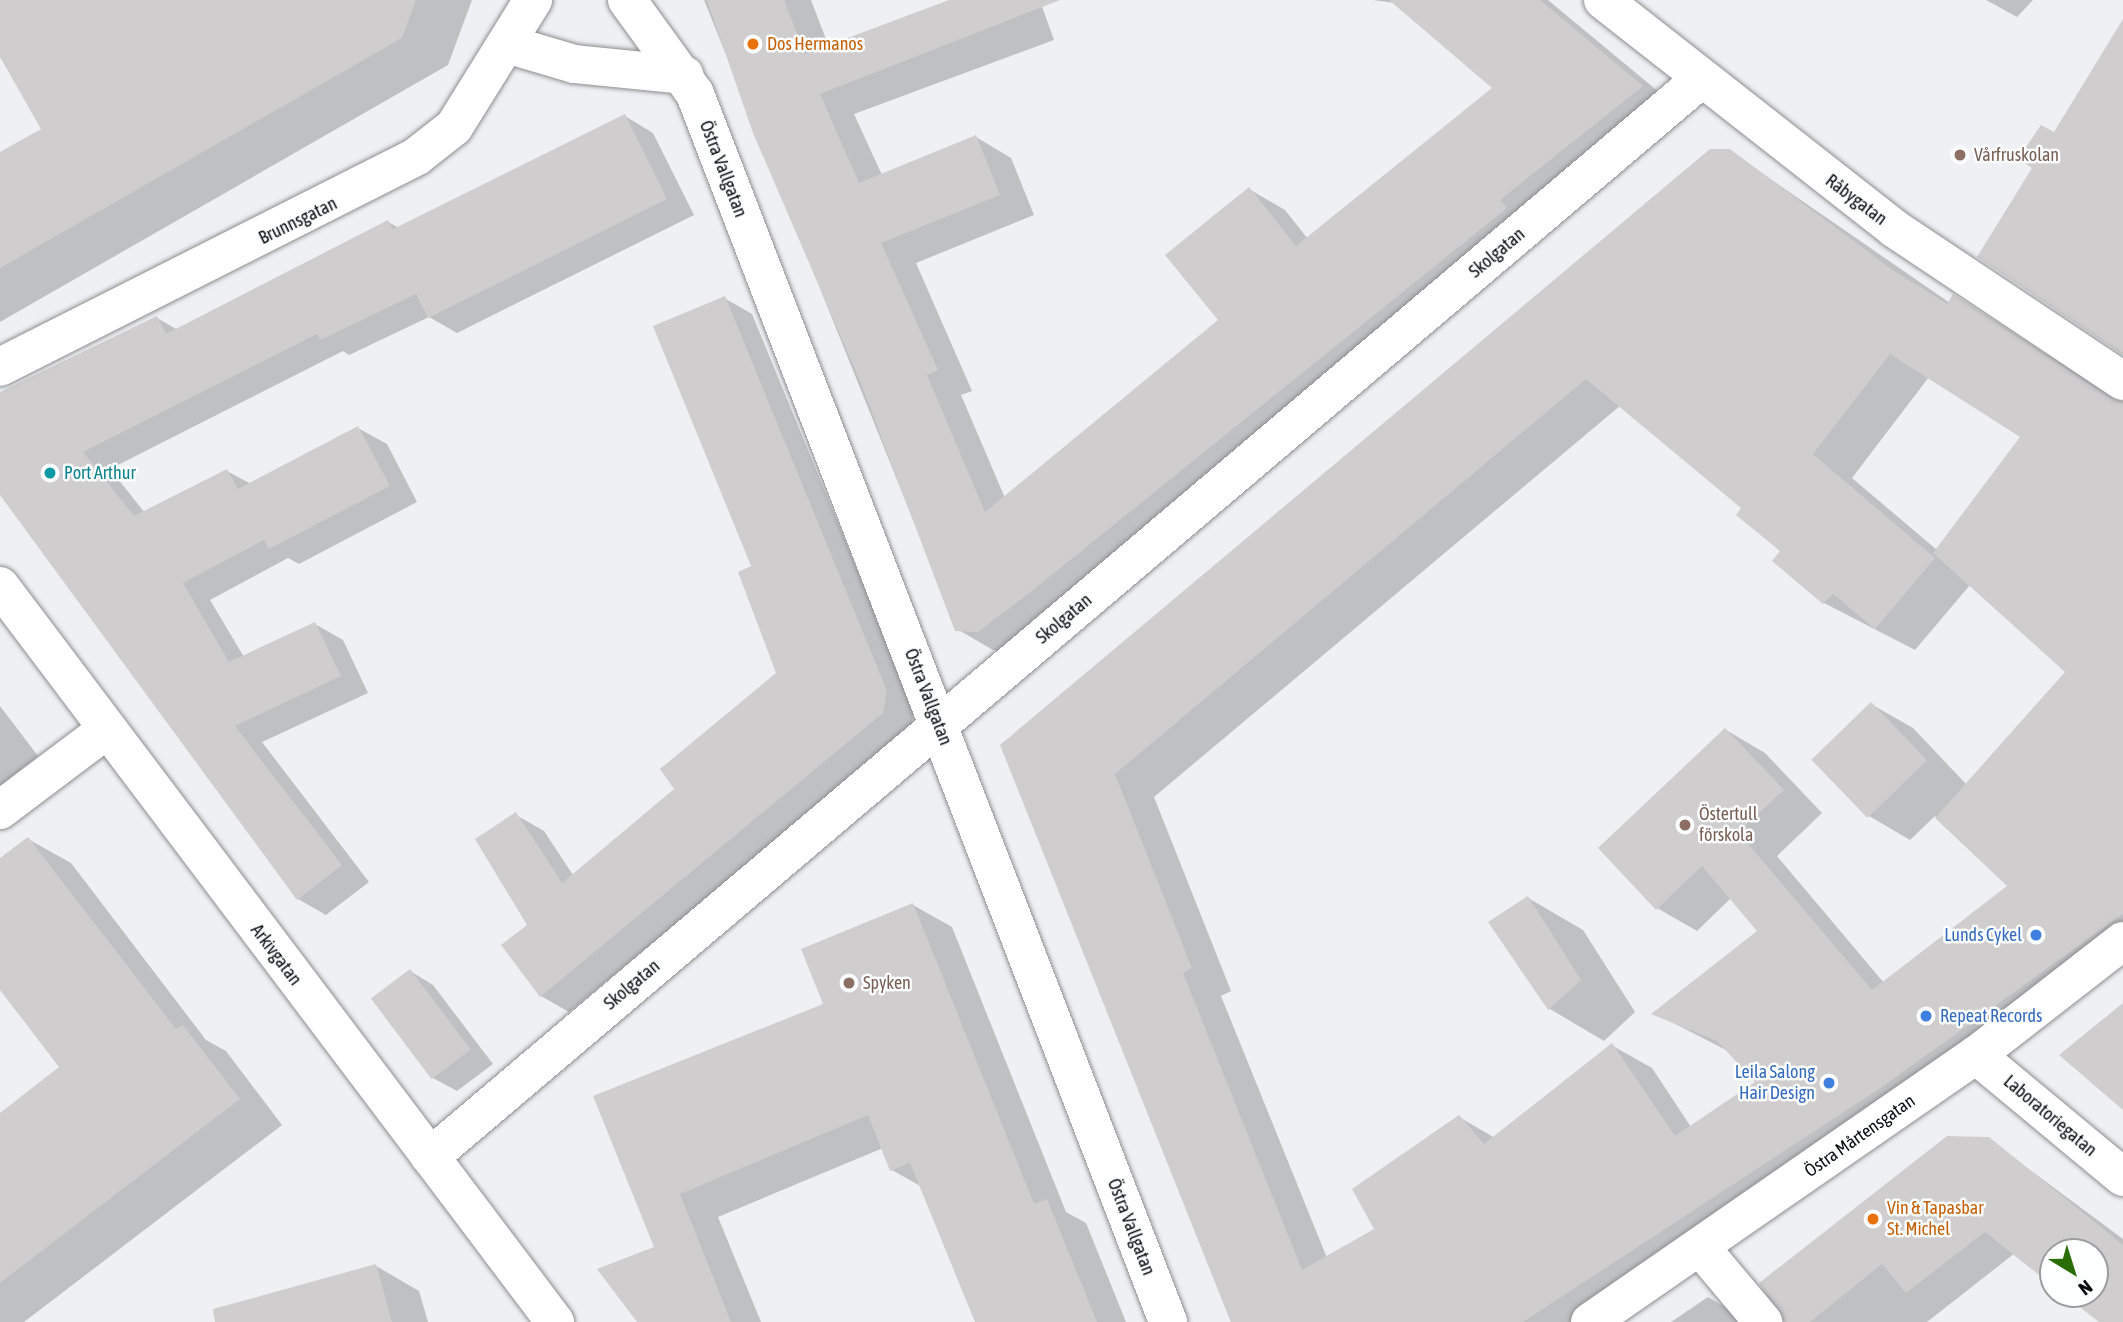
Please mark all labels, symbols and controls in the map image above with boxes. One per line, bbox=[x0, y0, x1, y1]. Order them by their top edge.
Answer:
place label: Dos Hermanos bbox=[767, 33, 863, 55]
marker: Dos Hermanos bbox=[745, 36, 761, 52]
street label: Östra Vallgatan bbox=[695, 118, 751, 220]
place label: Vårfruskolan bbox=[1974, 144, 2059, 166]
marker: Vårfruskolan bbox=[1952, 147, 1968, 163]
street label: Råbygatan bbox=[1821, 170, 1891, 230]
street label: Brunnsgatan bbox=[255, 193, 341, 249]
street label: Skolgatan bbox=[1465, 223, 1529, 283]
place label: Port Arthur bbox=[64, 462, 136, 484]
marker: Port Arthur bbox=[42, 465, 58, 481]
street label: Skolgatan bbox=[1032, 589, 1096, 649]
street label: Östra Vallgatan bbox=[900, 646, 956, 748]
place label: Östertull förskola bbox=[1699, 804, 1758, 846]
marker: Östertull förskola bbox=[1677, 817, 1693, 833]
street label: Arkivgatan bbox=[246, 920, 306, 990]
place label: Lunds Cykel bbox=[1944, 924, 2022, 946]
marker: Lunds Cykel bbox=[2028, 927, 2044, 943]
street label: Skolgatan bbox=[600, 955, 664, 1015]
place label: Spyken bbox=[863, 972, 911, 994]
marker: Spyken bbox=[841, 975, 857, 991]
place label: Repeat Records bbox=[1940, 1005, 2042, 1027]
marker: Repeat Records bbox=[1918, 1008, 1934, 1024]
place label: Leila Salong Hair Design bbox=[1735, 1062, 1815, 1104]
street label: Laboratoriegatan bbox=[1999, 1071, 2101, 1161]
marker: Leila Salong Hair Design bbox=[1821, 1075, 1837, 1091]
street label: Östra Mårtensgatan bbox=[1801, 1090, 1919, 1182]
street label: Östra Vallgatan bbox=[1103, 1176, 1159, 1278]
place label: Vin & Tapasbar St. Michel bbox=[1887, 1198, 1983, 1240]
marker: Vin & Tapasbar St. Michel bbox=[1865, 1211, 1881, 1227]
north arrow bbox=[2039, 1238, 2109, 1308]
text: N bbox=[2075, 1276, 2097, 1300]

